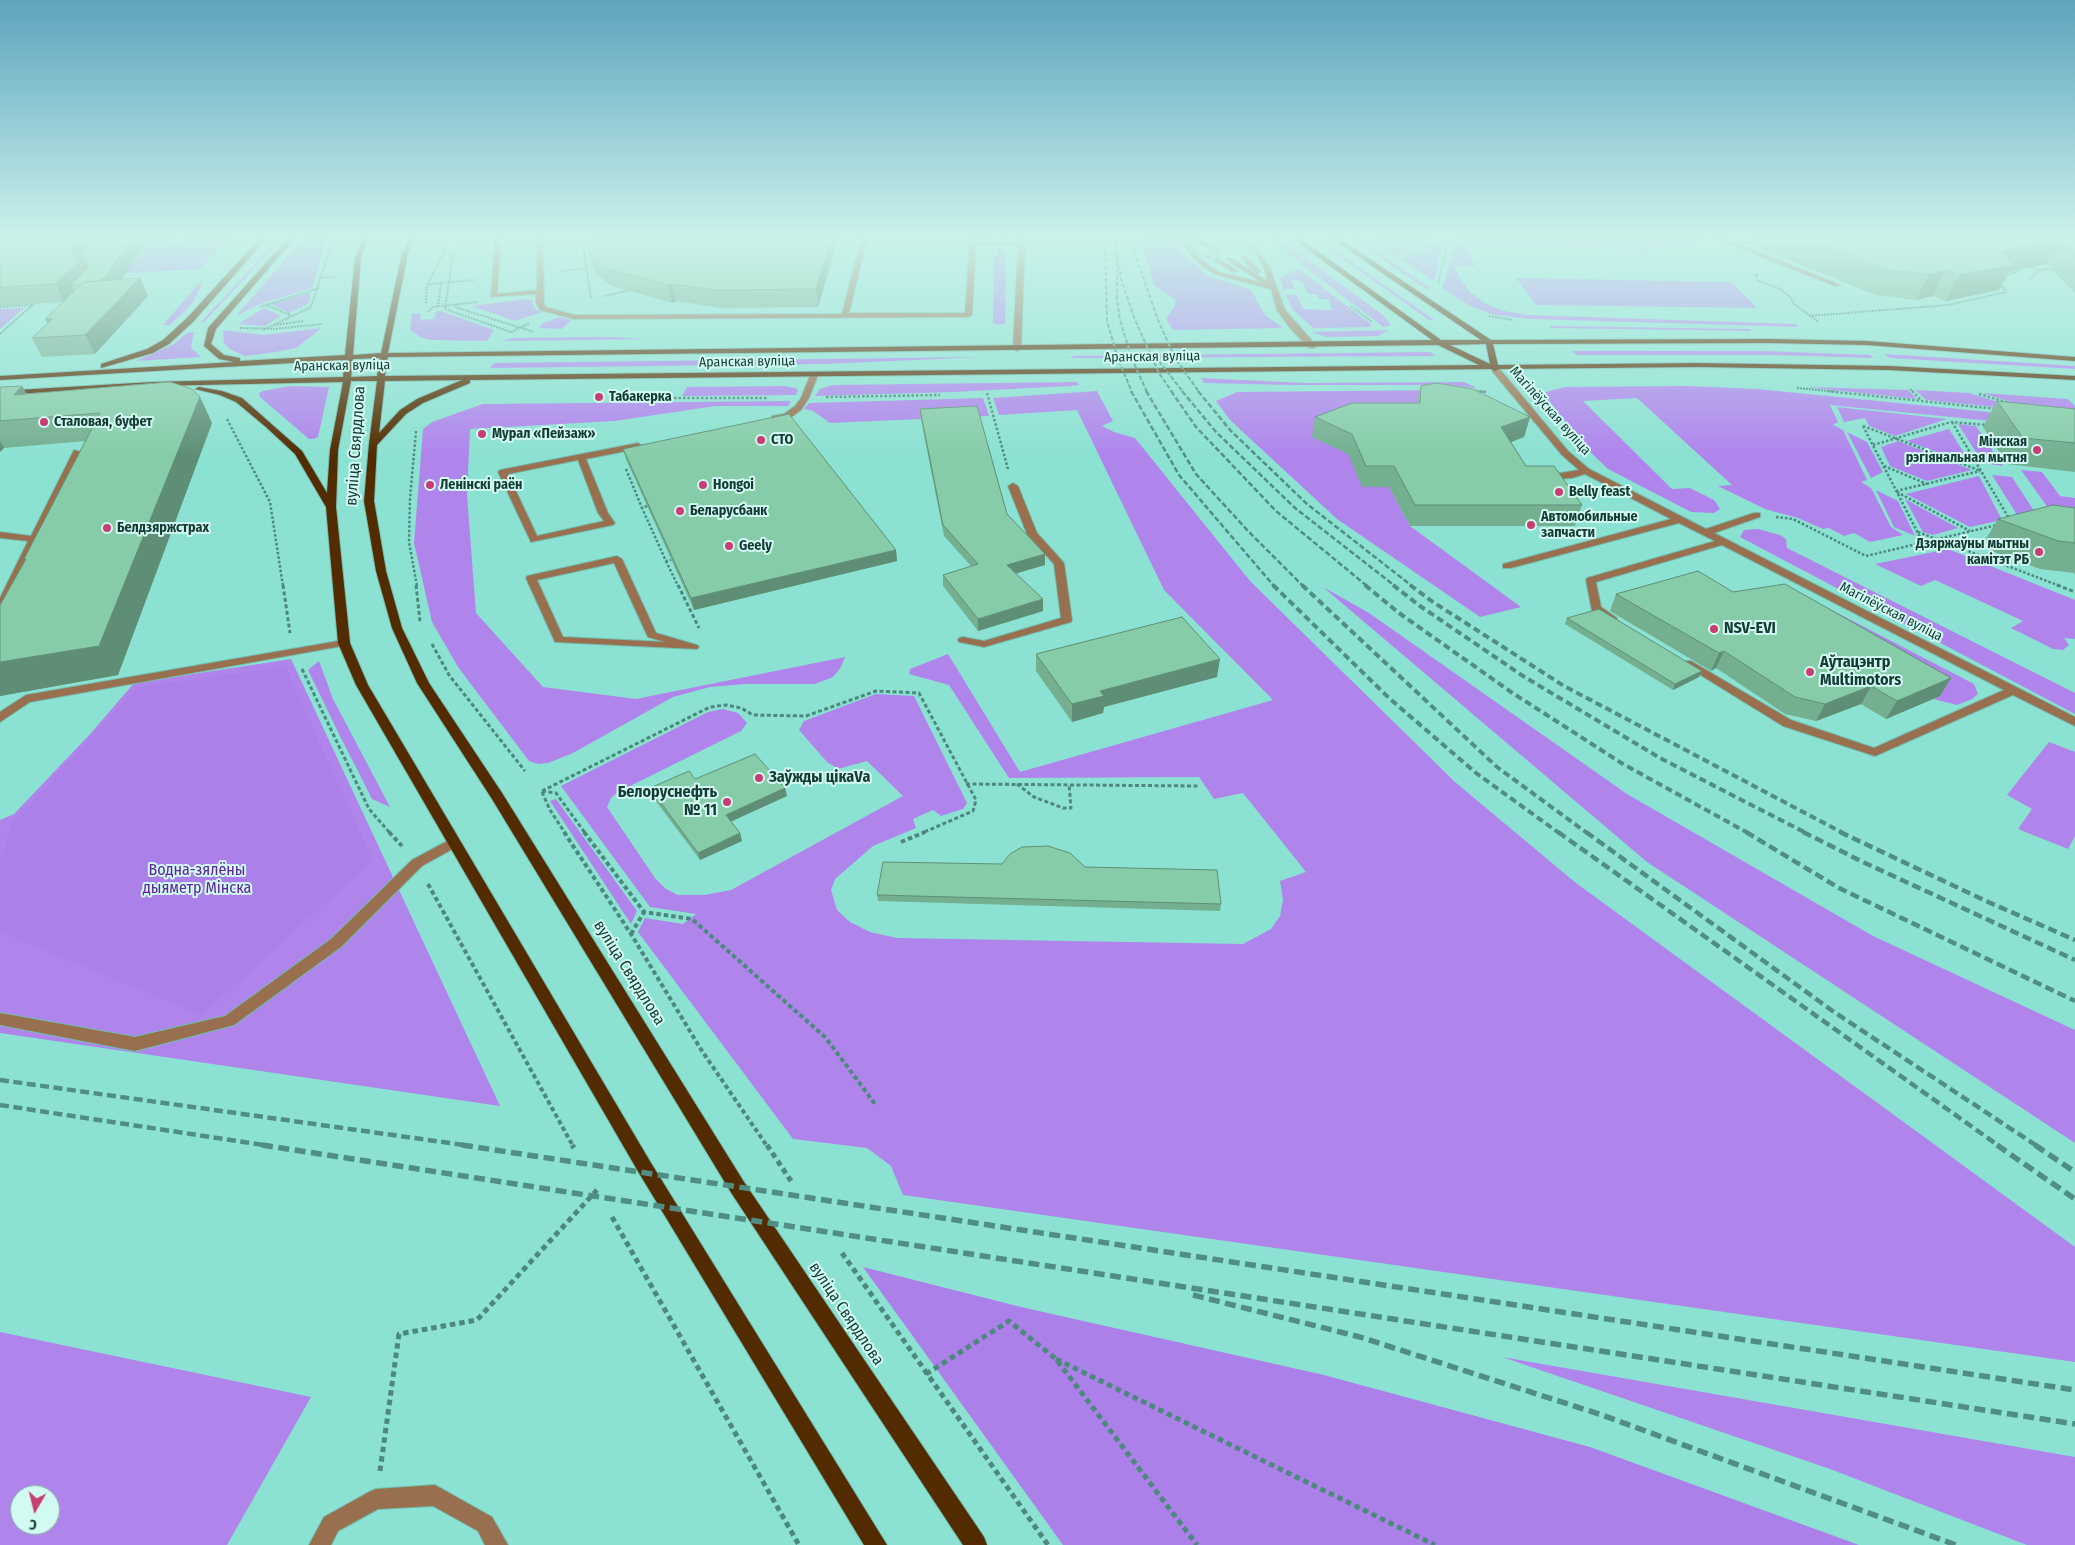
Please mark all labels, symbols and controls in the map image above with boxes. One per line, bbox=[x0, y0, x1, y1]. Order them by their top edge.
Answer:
street label: Аранская вуліца bbox=[1104, 348, 1200, 366]
street label: Аранская вуліца bbox=[699, 353, 795, 371]
street label: Аранская вуліца bbox=[294, 357, 390, 375]
street label: Магілёўская вуліца bbox=[1506, 363, 1594, 459]
street label: вуліца Свярдлова bbox=[342, 386, 370, 506]
place label: Табакерка bbox=[609, 389, 672, 405]
marker: Табакерка bbox=[593, 391, 605, 403]
place label: Сталовая, буфет bbox=[54, 414, 152, 430]
marker: Сталовая, буфет bbox=[38, 416, 50, 428]
place label: Мурал «Пейзаж» bbox=[492, 426, 595, 442]
marker: Мурал «Пейзаж» bbox=[476, 428, 488, 440]
place label: СТО bbox=[771, 432, 793, 448]
marker: СТО bbox=[755, 434, 767, 446]
place label: Мінская рэгіянальная мытня bbox=[1906, 434, 2027, 467]
marker: Мінская рэгіянальная мытня bbox=[2031, 444, 2043, 456]
place label: Ленінскі раён bbox=[440, 477, 523, 493]
place label: Hongoi bbox=[713, 477, 754, 493]
marker: Ленінскі раён bbox=[424, 479, 436, 491]
marker: Hongoi bbox=[697, 479, 709, 491]
place label: Belly feast bbox=[1569, 484, 1630, 500]
marker: Belly feast bbox=[1553, 486, 1565, 498]
place label: Беларусбанк bbox=[690, 503, 767, 519]
marker: Беларусбанк bbox=[674, 505, 686, 517]
place label: Автомобильные запчасти bbox=[1541, 509, 1638, 542]
marker: Автомобильные запчасти bbox=[1525, 519, 1537, 531]
place label: Белдзяржстрах bbox=[117, 520, 209, 536]
marker: Белдзяржстрах bbox=[101, 522, 113, 534]
place label: Дзяржаўны мытны камітэт РБ bbox=[1916, 536, 2029, 568]
place label: Geely bbox=[739, 538, 772, 554]
marker: Geely bbox=[723, 540, 735, 552]
marker: Дзяржаўны мытны камітэт РБ bbox=[2033, 546, 2045, 558]
street label: Магілёўская вуліца bbox=[1837, 579, 1945, 645]
place label: NSV-EVI bbox=[1724, 619, 1776, 639]
marker: NSV-EVI bbox=[1708, 623, 1720, 635]
place label: Аўтацэнтр Multimotors bbox=[1820, 653, 1901, 691]
marker: Аўтацэнтр Multimotors bbox=[1804, 666, 1816, 678]
place label: Заўжды цікаVа bbox=[769, 768, 871, 788]
marker: Заўжды цікаVа bbox=[753, 772, 765, 784]
place label: Белоруснефть № 11 bbox=[618, 783, 717, 821]
marker: Белоруснефть № 11 bbox=[721, 796, 733, 808]
park label: Водна-зялёны дыяметр Мінска bbox=[143, 861, 251, 899]
street label: вуліца Свярдлова bbox=[589, 917, 669, 1029]
street label: вуліца Свярдлова bbox=[805, 1259, 887, 1369]
north arrow bbox=[10, 1485, 60, 1535]
text: С bbox=[28, 1515, 38, 1533]

